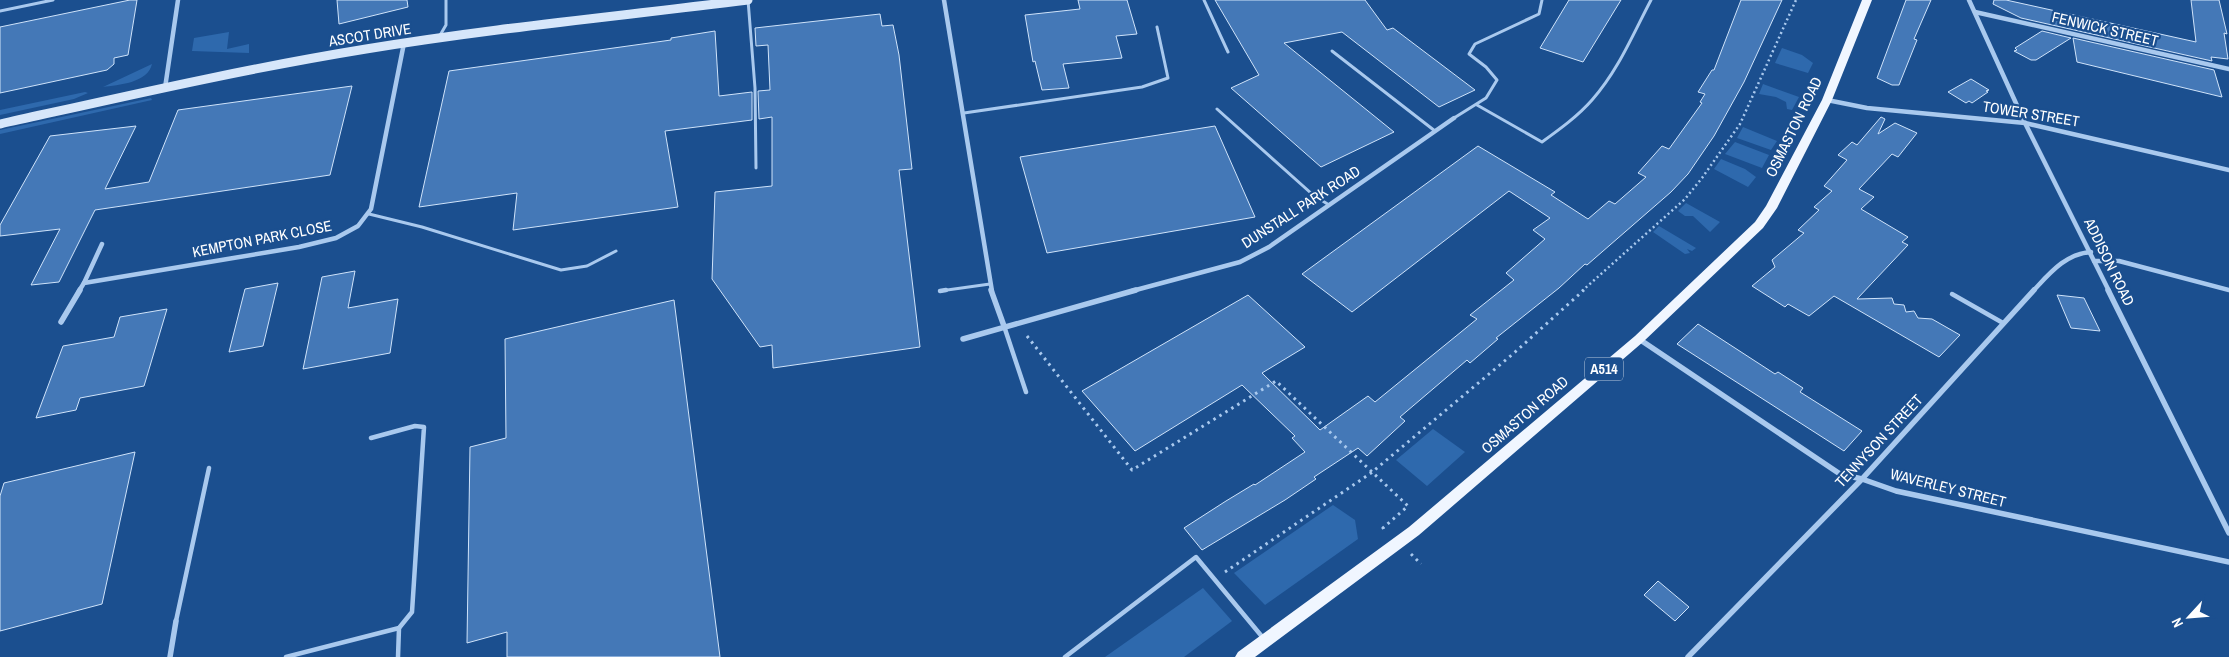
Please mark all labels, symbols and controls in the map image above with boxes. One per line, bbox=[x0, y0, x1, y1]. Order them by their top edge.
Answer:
street label: FENWICK STREET bbox=[2050, 6, 2161, 51]
street label: ASCOT DRIVE bbox=[326, 18, 413, 52]
street label: OSMASTON ROAD bbox=[1760, 73, 1827, 180]
street label: TOWER STREET bbox=[1981, 96, 2081, 132]
street label: DUNSTALL PARK ROAD bbox=[1237, 160, 1364, 253]
street label: ADDISON ROAD bbox=[2079, 214, 2140, 309]
street label: KEMPTON PARK CLOSE bbox=[190, 215, 333, 262]
road number: A514 bbox=[1585, 358, 1623, 380]
street label: OSMASTON ROAD bbox=[1477, 371, 1573, 458]
street label: TENNYSON STREET bbox=[1830, 389, 1928, 492]
street label: WAVERLEY STREET bbox=[1888, 463, 2009, 512]
north arrow bbox=[2164, 592, 2214, 642]
text: N bbox=[2167, 615, 2187, 630]

